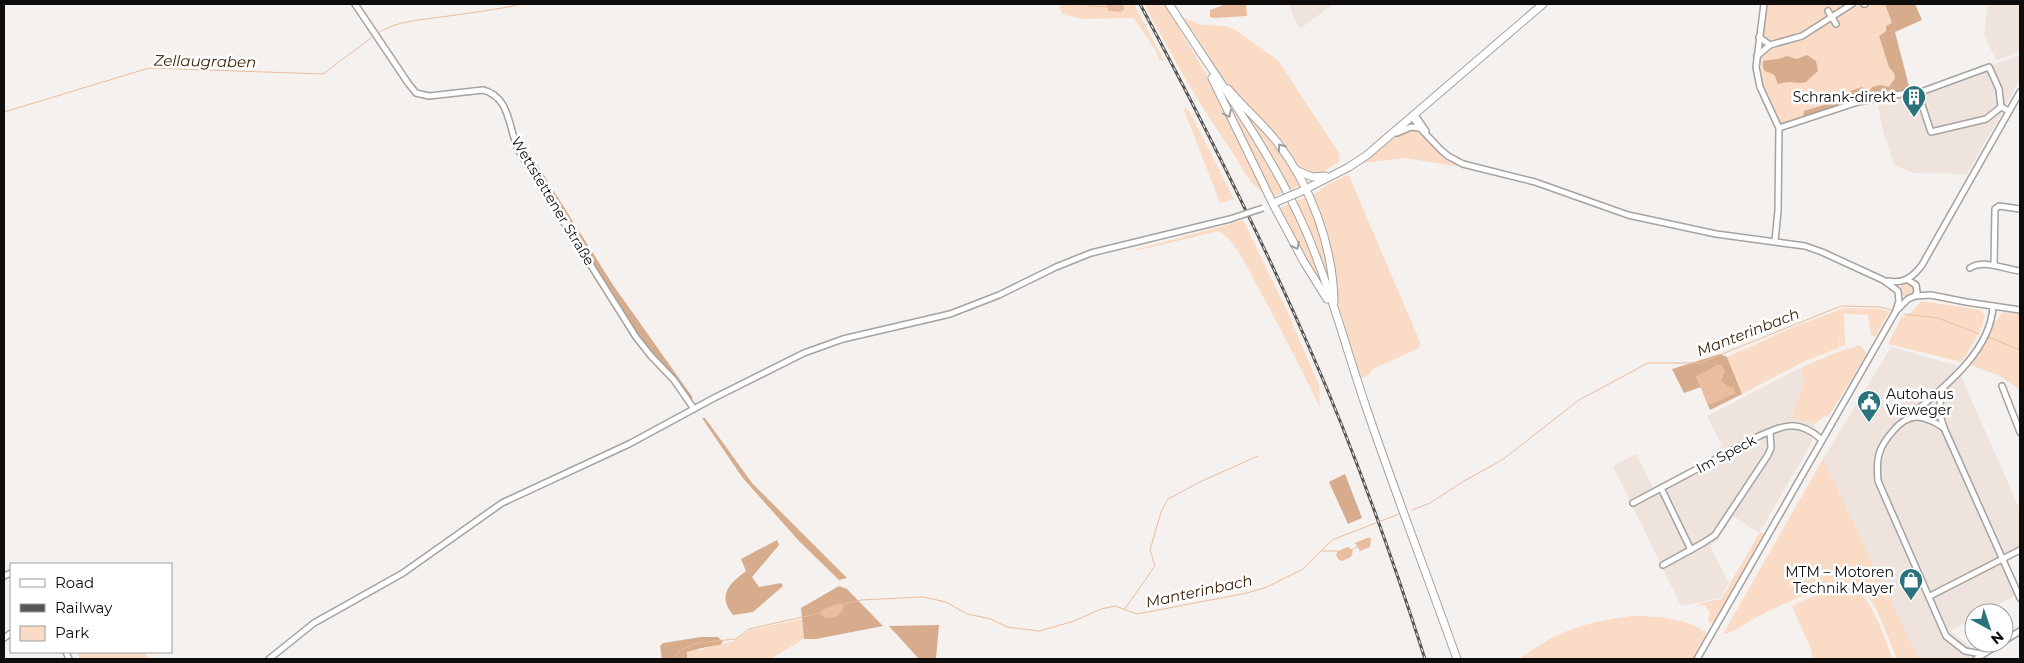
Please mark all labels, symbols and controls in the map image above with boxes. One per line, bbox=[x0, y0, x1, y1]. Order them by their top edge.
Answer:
water label: Zellaugraben bbox=[153, 51, 256, 71]
building icon: Schrank-direkt bbox=[1901, 84, 1927, 118]
place label: Schrank-direkt bbox=[1793, 88, 1896, 106]
one-way arrow bbox=[1222, 109, 1232, 118]
street label: Wettstettener Straße bbox=[507, 133, 599, 269]
one-way arrow bbox=[1278, 144, 1286, 153]
one-way arrow bbox=[1290, 241, 1300, 250]
water label: Manterinbach bbox=[1694, 304, 1802, 360]
place label: Autohaus Vieweger bbox=[1886, 385, 1954, 419]
public building icon: Autohaus Vieweger bbox=[1856, 389, 1882, 423]
street label: Im Speck bbox=[1693, 430, 1760, 477]
legend bbox=[10, 563, 172, 653]
place label: MTM – Motoren Technik Mayer bbox=[1785, 563, 1894, 597]
shop icon: MTM – Motoren Technik Mayer bbox=[1898, 567, 1924, 601]
water label: Manterinbach bbox=[1144, 570, 1254, 612]
text: Road bbox=[55, 573, 94, 592]
text: Railway bbox=[55, 598, 113, 617]
north arrow bbox=[1964, 603, 2014, 653]
text: Park bbox=[55, 623, 89, 642]
text: N bbox=[1987, 627, 2007, 648]

